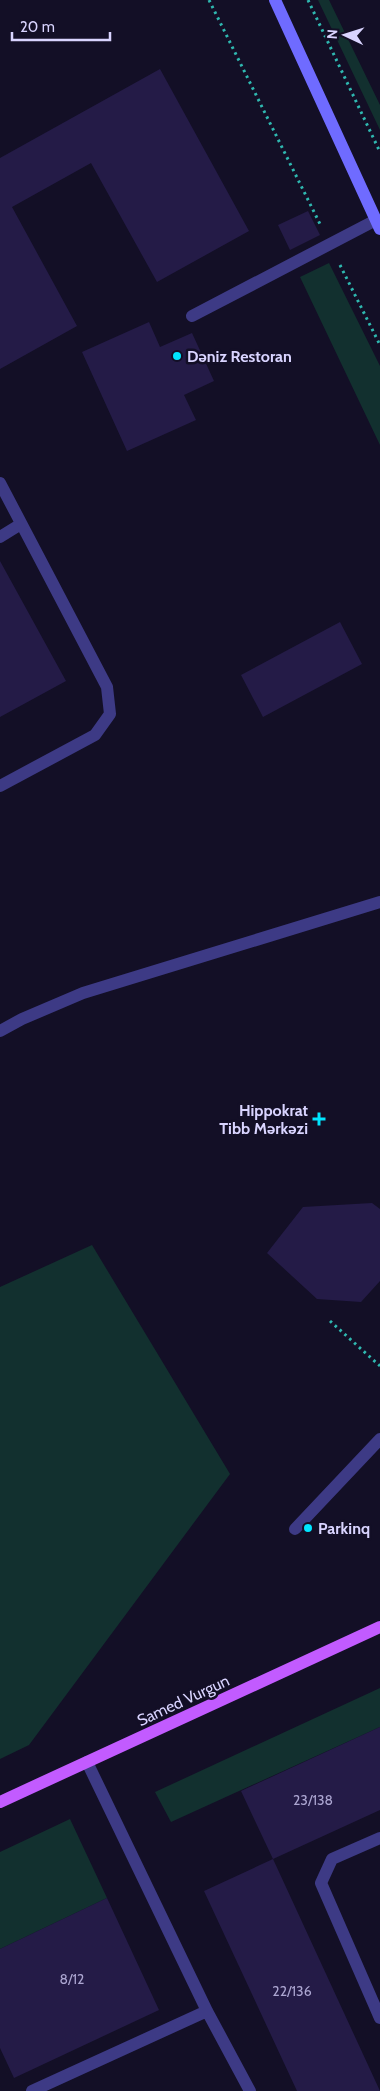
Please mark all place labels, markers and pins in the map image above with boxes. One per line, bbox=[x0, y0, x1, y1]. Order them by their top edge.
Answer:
place label: Dəniz Restoran bbox=[187, 347, 292, 366]
marker: Dəniz Restoran bbox=[171, 350, 183, 362]
place label: Hippokrat Tibb Mərkəzi bbox=[219, 1101, 308, 1138]
marker: Hippokrat Tibb Mərkəzi bbox=[312, 1112, 326, 1126]
place label: Parkinq bbox=[318, 1519, 370, 1538]
marker: Parkinq bbox=[302, 1522, 314, 1534]

